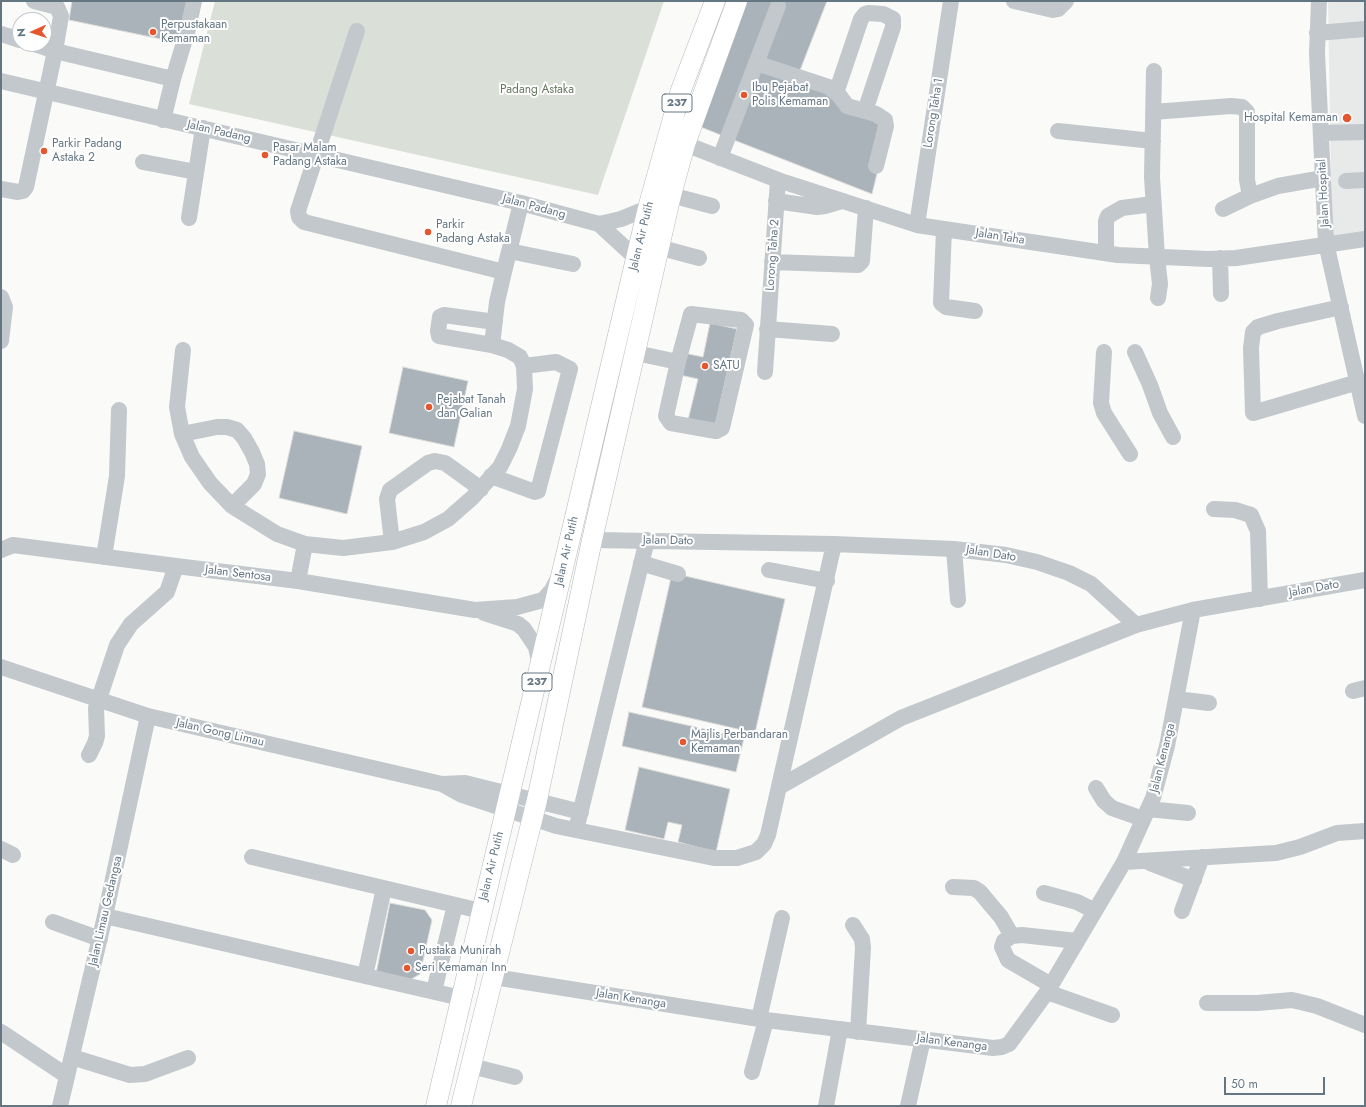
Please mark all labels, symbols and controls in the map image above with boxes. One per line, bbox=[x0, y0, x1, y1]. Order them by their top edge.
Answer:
north arrow bbox=[12, 12, 52, 52]
place label: Perpustakaan Kemaman bbox=[161, 18, 227, 46]
marker: Perpustakaan Kemaman bbox=[148, 27, 158, 37]
text: N bbox=[13, 28, 29, 37]
street label: Lorong Taha 1 bbox=[921, 77, 947, 149]
place label: Ibu Pejabat Polis Kemaman bbox=[752, 81, 828, 109]
park label: Padang Astaka bbox=[500, 83, 574, 97]
marker: Ibu Pejabat Polis Kemaman bbox=[739, 90, 749, 100]
road number: 237 bbox=[662, 94, 692, 112]
place label: Hospital Kemaman bbox=[1244, 111, 1338, 125]
marker: Hospital Kemaman bbox=[1341, 112, 1353, 124]
street label: Jalan Padang bbox=[186, 118, 252, 146]
place label: Parkir Padang Astaka 2 bbox=[52, 137, 122, 165]
place label: Pasar Malam Padang Astaka bbox=[273, 141, 347, 169]
marker: Parkir Padang Astaka 2 bbox=[39, 146, 49, 156]
marker: Pasar Malam Padang Astaka bbox=[260, 150, 270, 160]
street label: Jalan Hospital bbox=[1315, 158, 1333, 228]
street label: Jalan Padang bbox=[501, 192, 567, 222]
street label: Jalan Air Putih bbox=[626, 200, 658, 272]
place label: Parkir Padang Astaka bbox=[436, 218, 510, 246]
street label: Lorong Taha 2 bbox=[763, 219, 783, 291]
street label: Jalan Taha bbox=[975, 226, 1025, 248]
marker: Parkir Padang Astaka bbox=[423, 227, 433, 237]
place label: SATU bbox=[713, 359, 740, 373]
marker: SATU bbox=[700, 361, 710, 371]
place label: Pejabat Tanah dan Galian bbox=[437, 393, 506, 421]
marker: Pejabat Tanah dan Galian bbox=[424, 402, 434, 412]
street label: Jalan Air Putih bbox=[552, 515, 582, 587]
street label: Jalan Dato bbox=[643, 533, 693, 549]
street label: Jalan Dato bbox=[965, 543, 1017, 565]
street label: Jalan Sentosa bbox=[204, 563, 272, 585]
street label: Jalan Dato bbox=[1288, 578, 1340, 600]
road number: 237 bbox=[522, 673, 552, 691]
street label: Jalan Gong Limau bbox=[175, 716, 265, 750]
street label: Jalan Kenanga bbox=[1147, 722, 1179, 794]
place label: Majlis Perbandaran Kemaman bbox=[691, 728, 788, 756]
marker: Majlis Perbandaran Kemaman bbox=[678, 737, 688, 747]
street label: Jalan Air Putih bbox=[476, 830, 508, 902]
street label: Jalan Limau Gedangsa bbox=[86, 855, 126, 967]
place label: Pustaka Munirah bbox=[419, 944, 501, 958]
marker: Pustaka Munirah bbox=[406, 946, 416, 956]
place label: Seri Kemaman Inn bbox=[415, 961, 507, 975]
marker: Seri Kemaman Inn bbox=[402, 963, 412, 973]
street label: Jalan Kenanga bbox=[595, 986, 667, 1012]
street label: Jalan Kenanga bbox=[916, 1032, 988, 1054]
scale bar bbox=[1226, 1069, 1327, 1095]
text: 50 m bbox=[1231, 1075, 1258, 1093]

